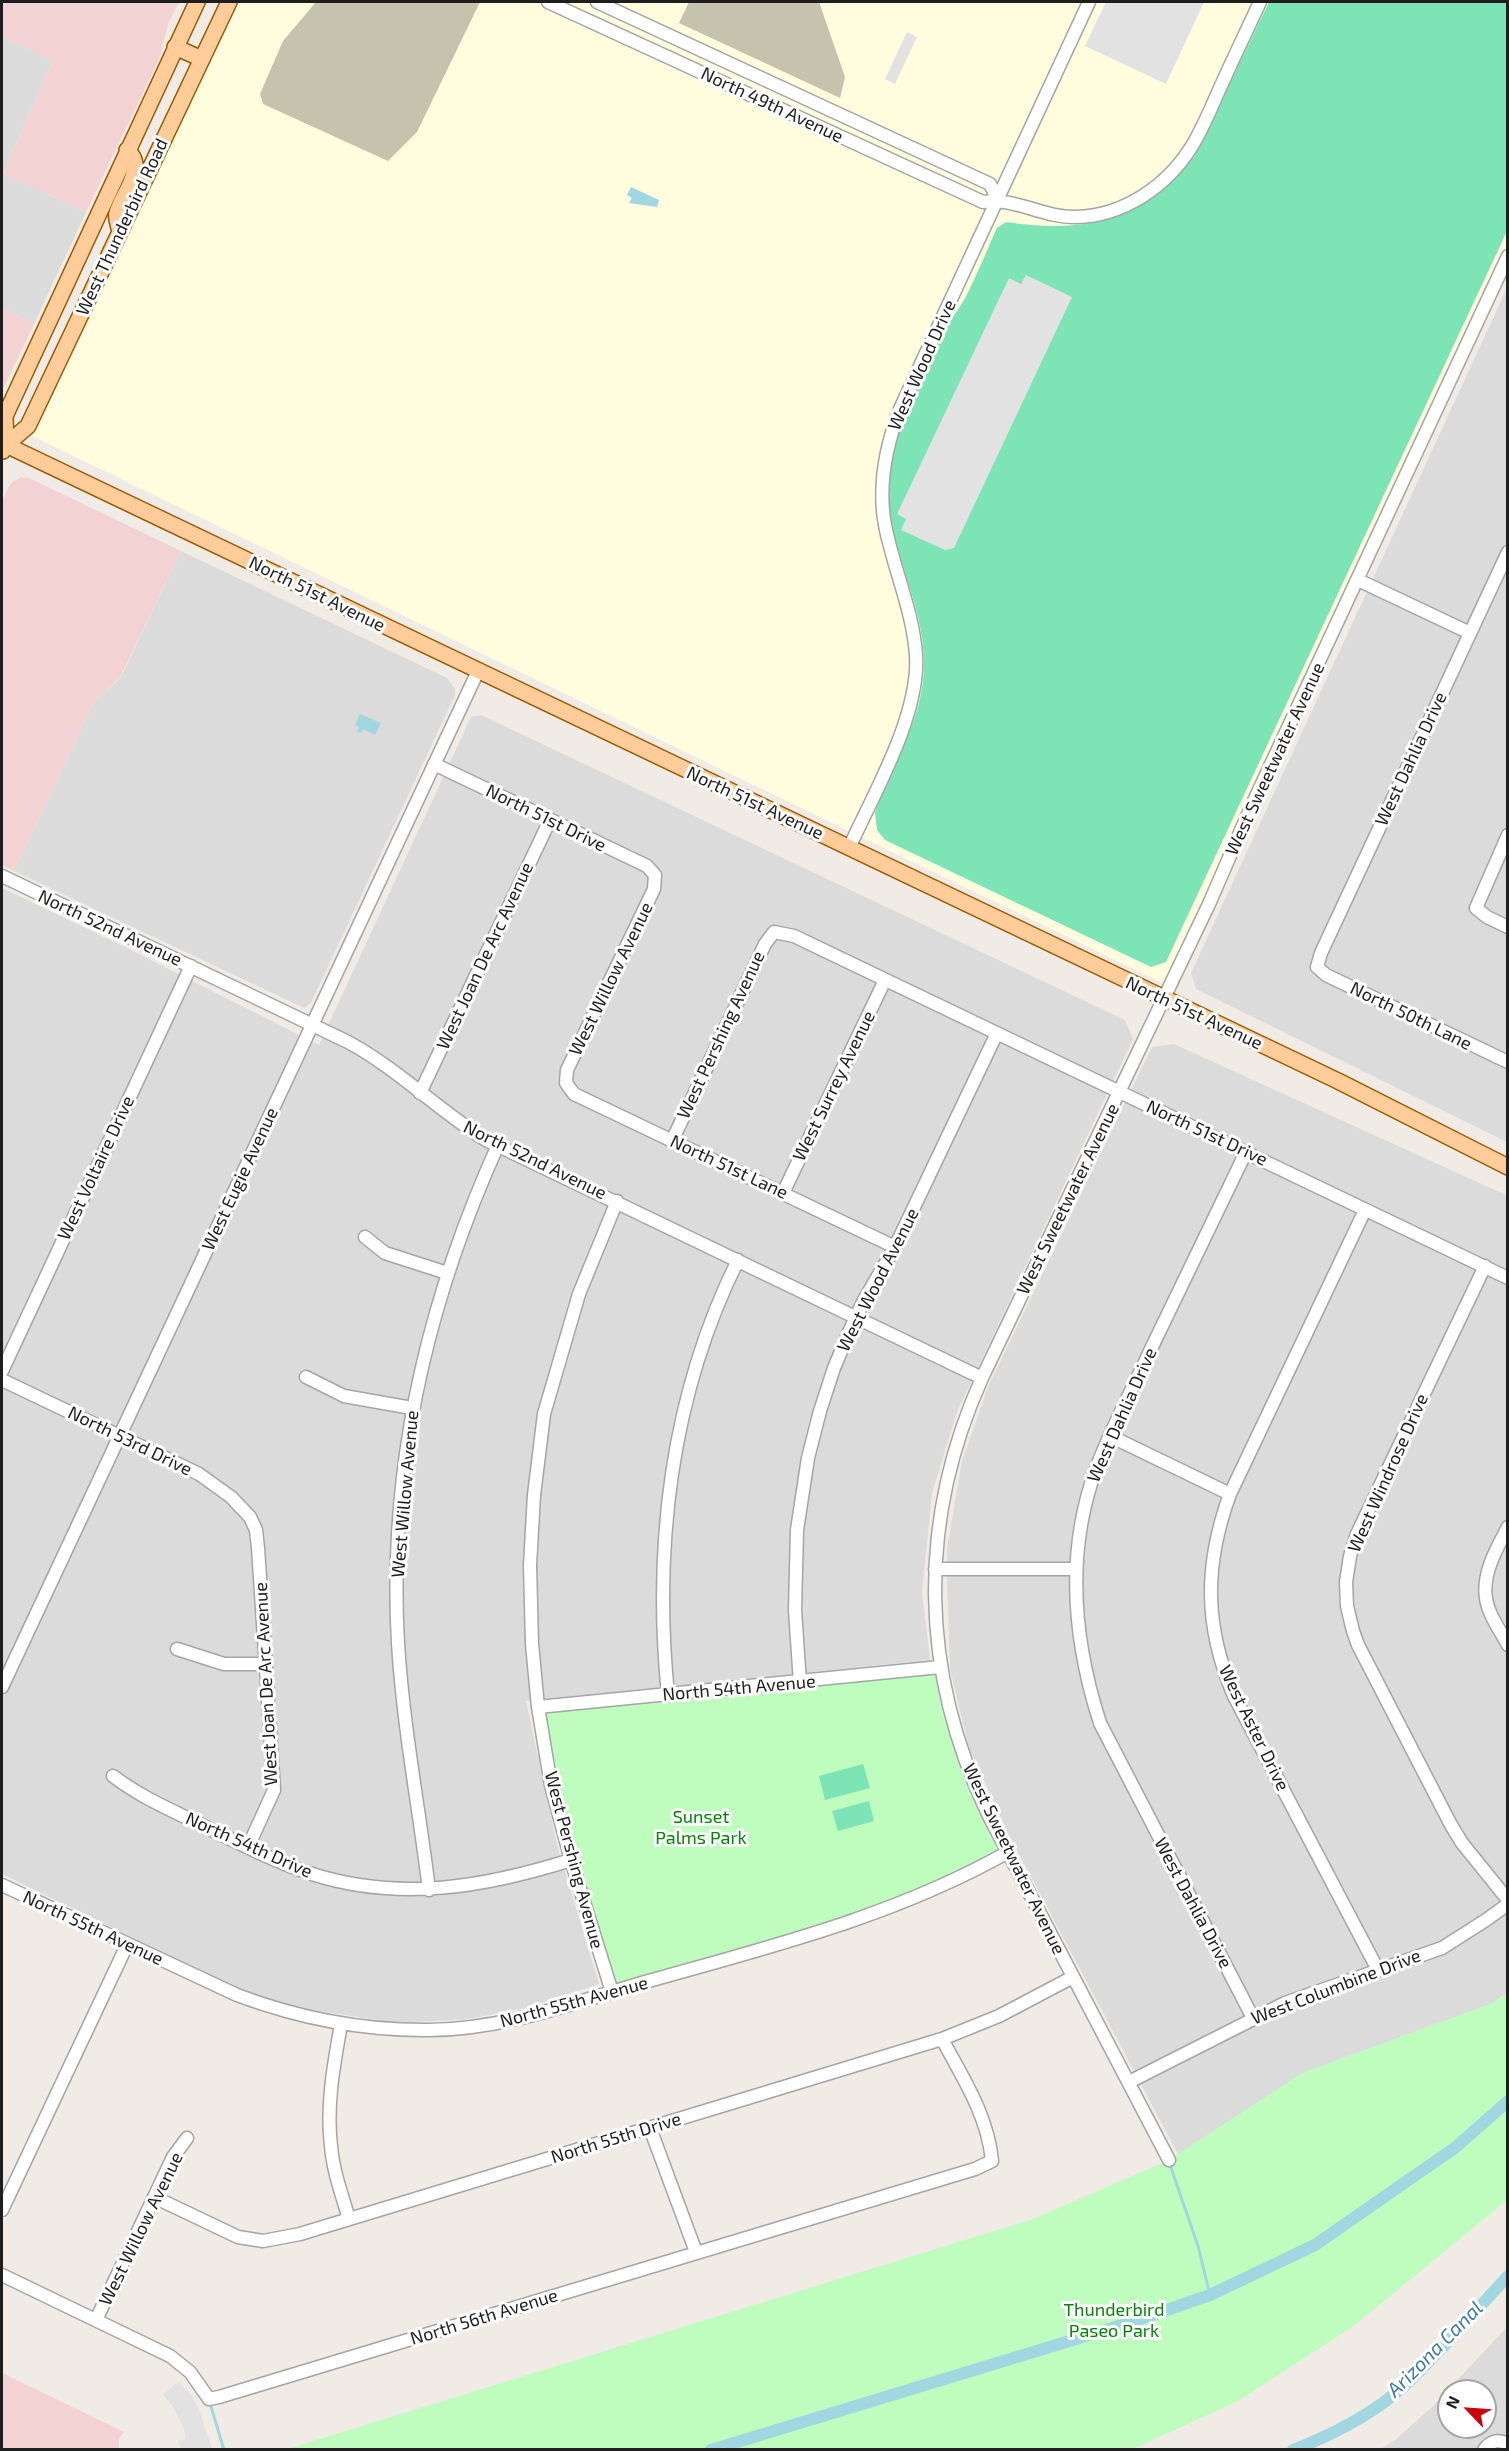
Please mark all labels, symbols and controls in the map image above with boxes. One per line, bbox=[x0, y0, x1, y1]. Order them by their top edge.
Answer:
street label: North 49th Avenue bbox=[697, 63, 847, 147]
street label: West Thunderbird Road bbox=[71, 135, 173, 319]
street label: West Wood Drive bbox=[884, 296, 960, 434]
street label: North 51st Avenue bbox=[245, 552, 389, 636]
street label: West Sweetwater Avenue bbox=[1221, 659, 1329, 859]
street label: West Dahlia Drive bbox=[1371, 689, 1451, 829]
street label: North 51st Avenue bbox=[683, 762, 827, 844]
street label: North 51st Drive bbox=[482, 780, 610, 856]
street label: West Joan De Arc Avenue bbox=[432, 859, 538, 1053]
street label: North 52nd Avenue bbox=[35, 885, 185, 971]
street label: West Willow Avenue bbox=[564, 899, 658, 1059]
street label: West Pershing Avenue bbox=[673, 948, 769, 1122]
street label: North 51st Avenue bbox=[1122, 972, 1266, 1054]
street label: North 50th Lane bbox=[1347, 977, 1475, 1055]
street label: West Surrey Avenue bbox=[788, 1007, 880, 1165]
street label: West Voltaire Drive bbox=[53, 1092, 139, 1244]
street label: North 51st Drive bbox=[1143, 1096, 1271, 1170]
street label: West Sweetwater Avenue bbox=[1012, 1100, 1124, 1298]
street label: West Eugie Avenue bbox=[197, 1104, 283, 1254]
street label: North 52nd Avenue bbox=[460, 1116, 610, 1204]
street label: North 51st Lane bbox=[667, 1130, 791, 1204]
street label: West Wood Avenue bbox=[832, 1205, 924, 1355]
street label: West Dahlia Drive bbox=[1083, 1344, 1161, 1486]
street label: West Windrose Drive bbox=[1343, 1390, 1433, 1556]
street label: North 53rd Drive bbox=[64, 1402, 196, 1480]
street label: West Willow Avenue bbox=[387, 1409, 423, 1579]
street label: West Joan De Arc Avenue bbox=[250, 1582, 282, 1786]
street label: West Aster Drive bbox=[1214, 1662, 1294, 1794]
street label: North 54th Avenue bbox=[661, 1671, 817, 1705]
street label: West Sweetwater Avenue bbox=[958, 1760, 1070, 1958]
street label: West Pershing Avenue bbox=[540, 1769, 608, 1951]
park label: Sunset Palms Park bbox=[655, 1806, 747, 1848]
street label: North 54th Drive bbox=[182, 1807, 316, 1883]
street label: West Dahlia Drive bbox=[1149, 1834, 1237, 1972]
street label: North 55th Avenue bbox=[19, 1886, 167, 1970]
street label: West Columbine Drive bbox=[1248, 1945, 1424, 2029]
street label: North 55th Avenue bbox=[498, 1972, 650, 2032]
street label: North 55th Drive bbox=[548, 2108, 684, 2168]
street label: West Willow Avenue bbox=[94, 2149, 188, 2309]
street label: North 56th Avenue bbox=[408, 2284, 560, 2350]
water label: Arizona Canal bbox=[1382, 2296, 1488, 2402]
park label: Thunderbird Paseo Park bbox=[1064, 2299, 1164, 2342]
north arrow bbox=[1437, 2379, 1497, 2439]
text: N bbox=[1441, 2393, 1463, 2411]

